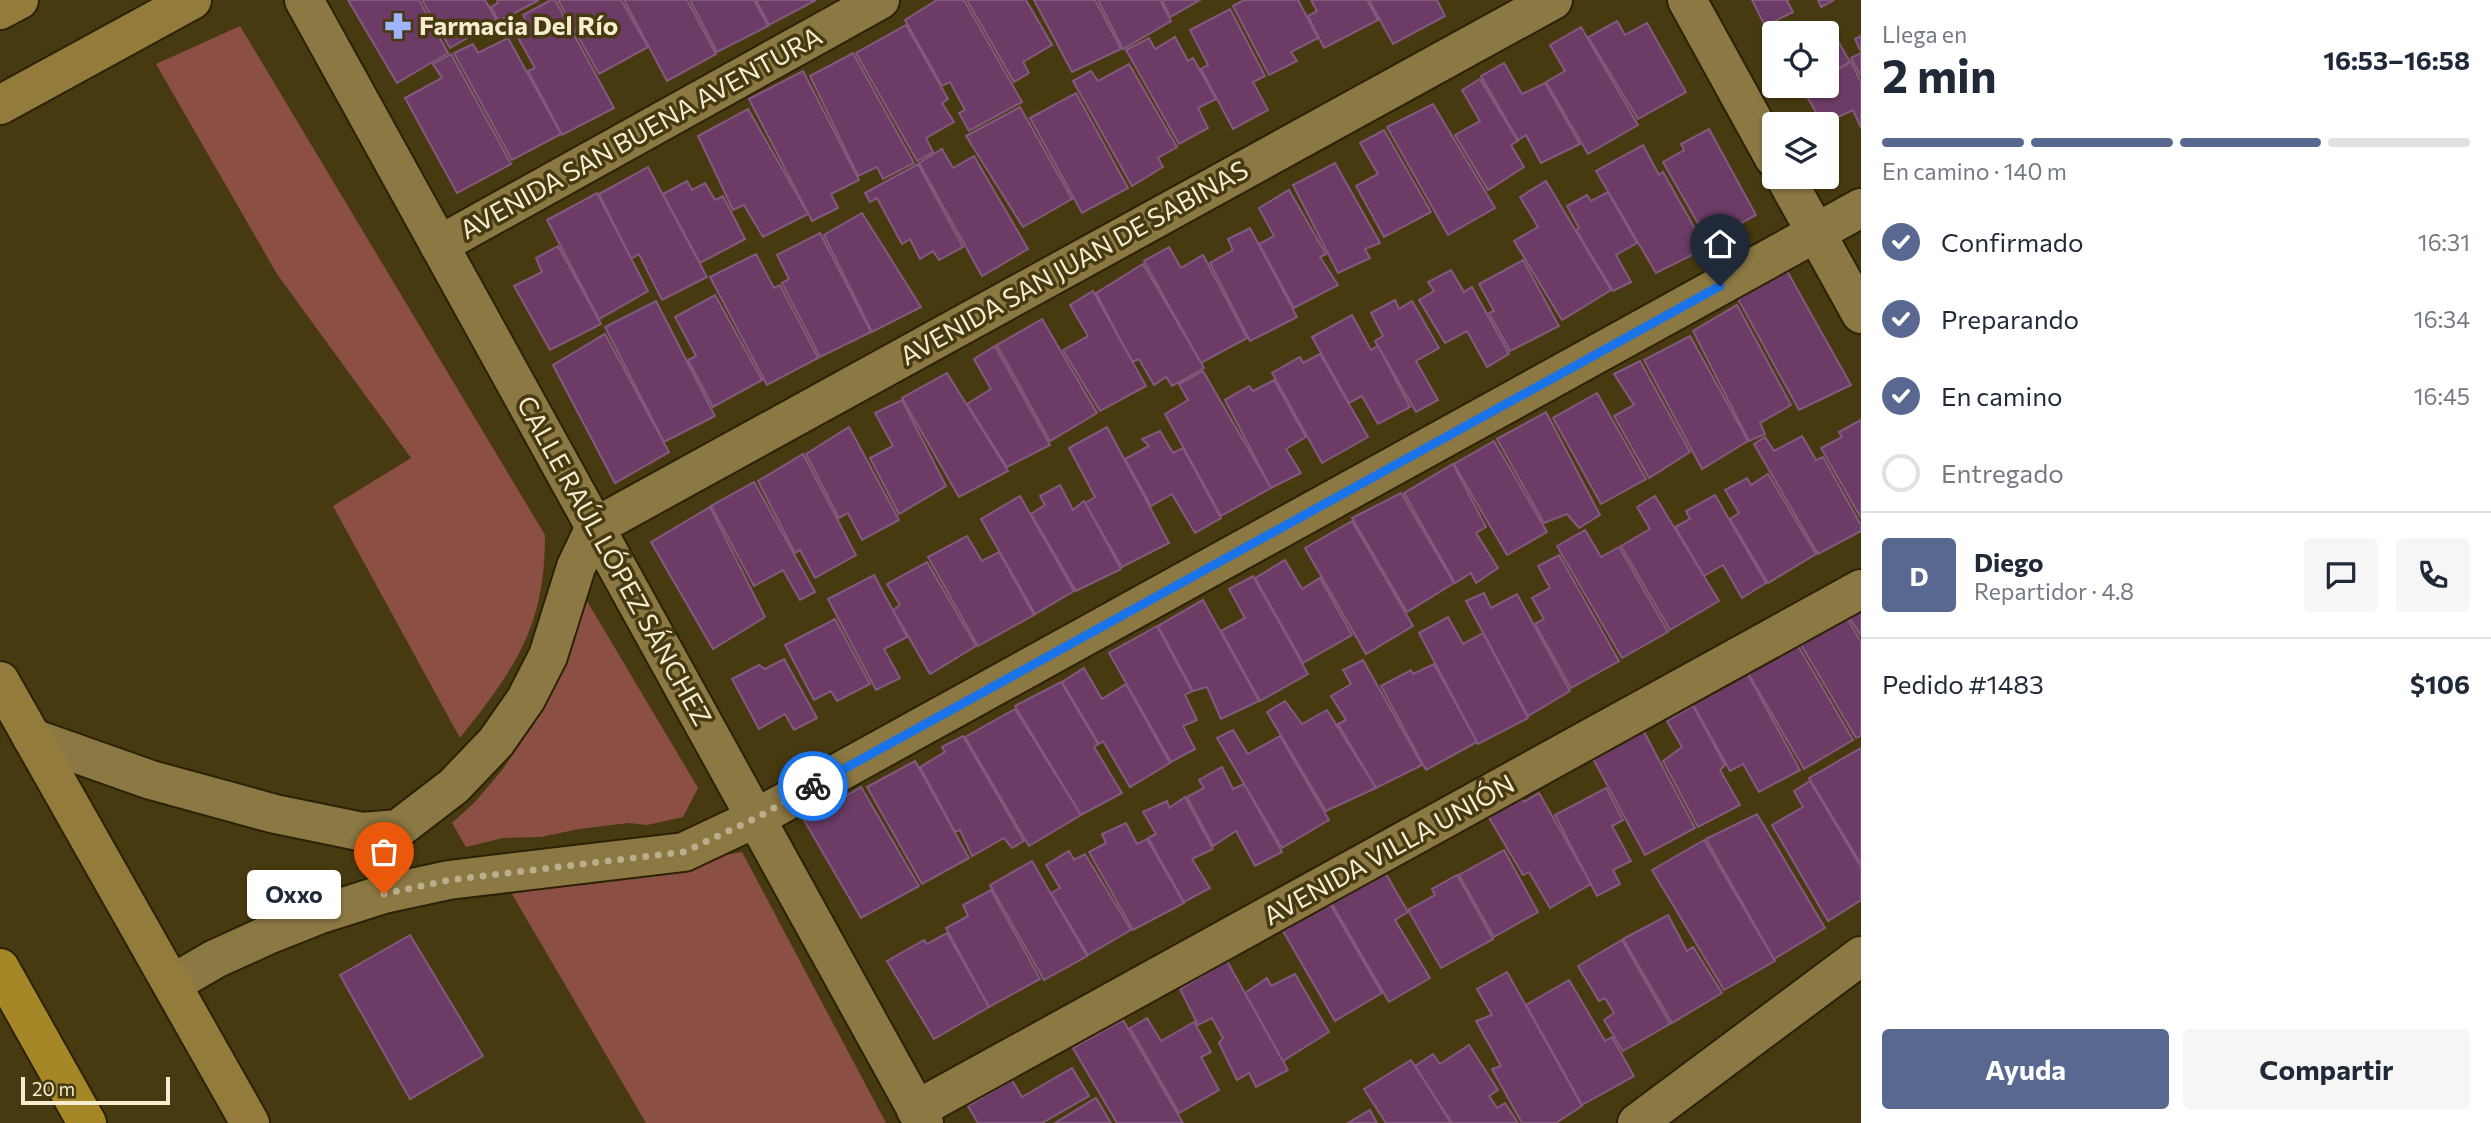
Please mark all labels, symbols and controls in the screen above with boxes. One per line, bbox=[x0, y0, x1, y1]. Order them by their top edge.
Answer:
place label: Farmacia Del Río bbox=[419, 9, 618, 40]
pharmacy icon: Farmacia Del Río bbox=[383, 11, 413, 41]
street label: AVENIDA SAN BUENA AVENTURA bbox=[454, 19, 827, 244]
text: Llega en bbox=[1882, 20, 1967, 48]
map controls bbox=[1762, 21, 1839, 189]
button: locate bbox=[1762, 21, 1839, 98]
text: 16:53–16:58 bbox=[2323, 44, 2470, 75]
text: 2 min bbox=[1882, 46, 1997, 102]
button: layers bbox=[1762, 112, 1839, 189]
street label: AVENIDA SAN JUAN DE SABINAS bbox=[894, 153, 1253, 371]
text: En camino · 140 m bbox=[1882, 157, 2067, 185]
pin bbox=[1690, 214, 1750, 286]
icon: check bbox=[1882, 223, 1920, 261]
icon: home bbox=[1701, 225, 1739, 263]
text: Confirmado bbox=[1941, 226, 2083, 257]
text: 16:31 bbox=[2418, 228, 2470, 256]
icon: check bbox=[1882, 300, 1920, 338]
text: Preparando bbox=[1941, 303, 2079, 334]
text: 16:34 bbox=[2414, 305, 2470, 333]
icon: check bbox=[1882, 377, 1920, 415]
text: En camino bbox=[1941, 380, 2063, 411]
text: 16:45 bbox=[2414, 382, 2470, 410]
street label: CALLE RAÚL LÓPEZ SÁNCHEZ bbox=[512, 390, 719, 731]
text: Entregado bbox=[1941, 457, 2064, 488]
button: chat bbox=[2304, 538, 2378, 612]
button: phone bbox=[2396, 538, 2470, 612]
text: Diego bbox=[1974, 546, 2044, 577]
text: D bbox=[1909, 560, 1929, 591]
text: Repartidor · 4.8 bbox=[1974, 577, 2134, 605]
text: Pedido #1483 bbox=[1882, 668, 2044, 699]
text: $106 bbox=[2410, 668, 2470, 699]
courier bbox=[778, 751, 848, 821]
icon: bike bbox=[794, 767, 832, 805]
street label: AVENIDA VILLA UNIÓN bbox=[1257, 767, 1519, 931]
pin bbox=[354, 822, 414, 894]
icon: bag bbox=[365, 833, 403, 871]
callout: Oxxo bbox=[247, 870, 342, 918]
text: Oxxo bbox=[265, 880, 323, 908]
button: Ayuda bbox=[1882, 1029, 2169, 1109]
button: Compartir bbox=[2183, 1029, 2470, 1109]
scale bar bbox=[21, 1074, 170, 1106]
text: 20 m bbox=[32, 1077, 75, 1100]

